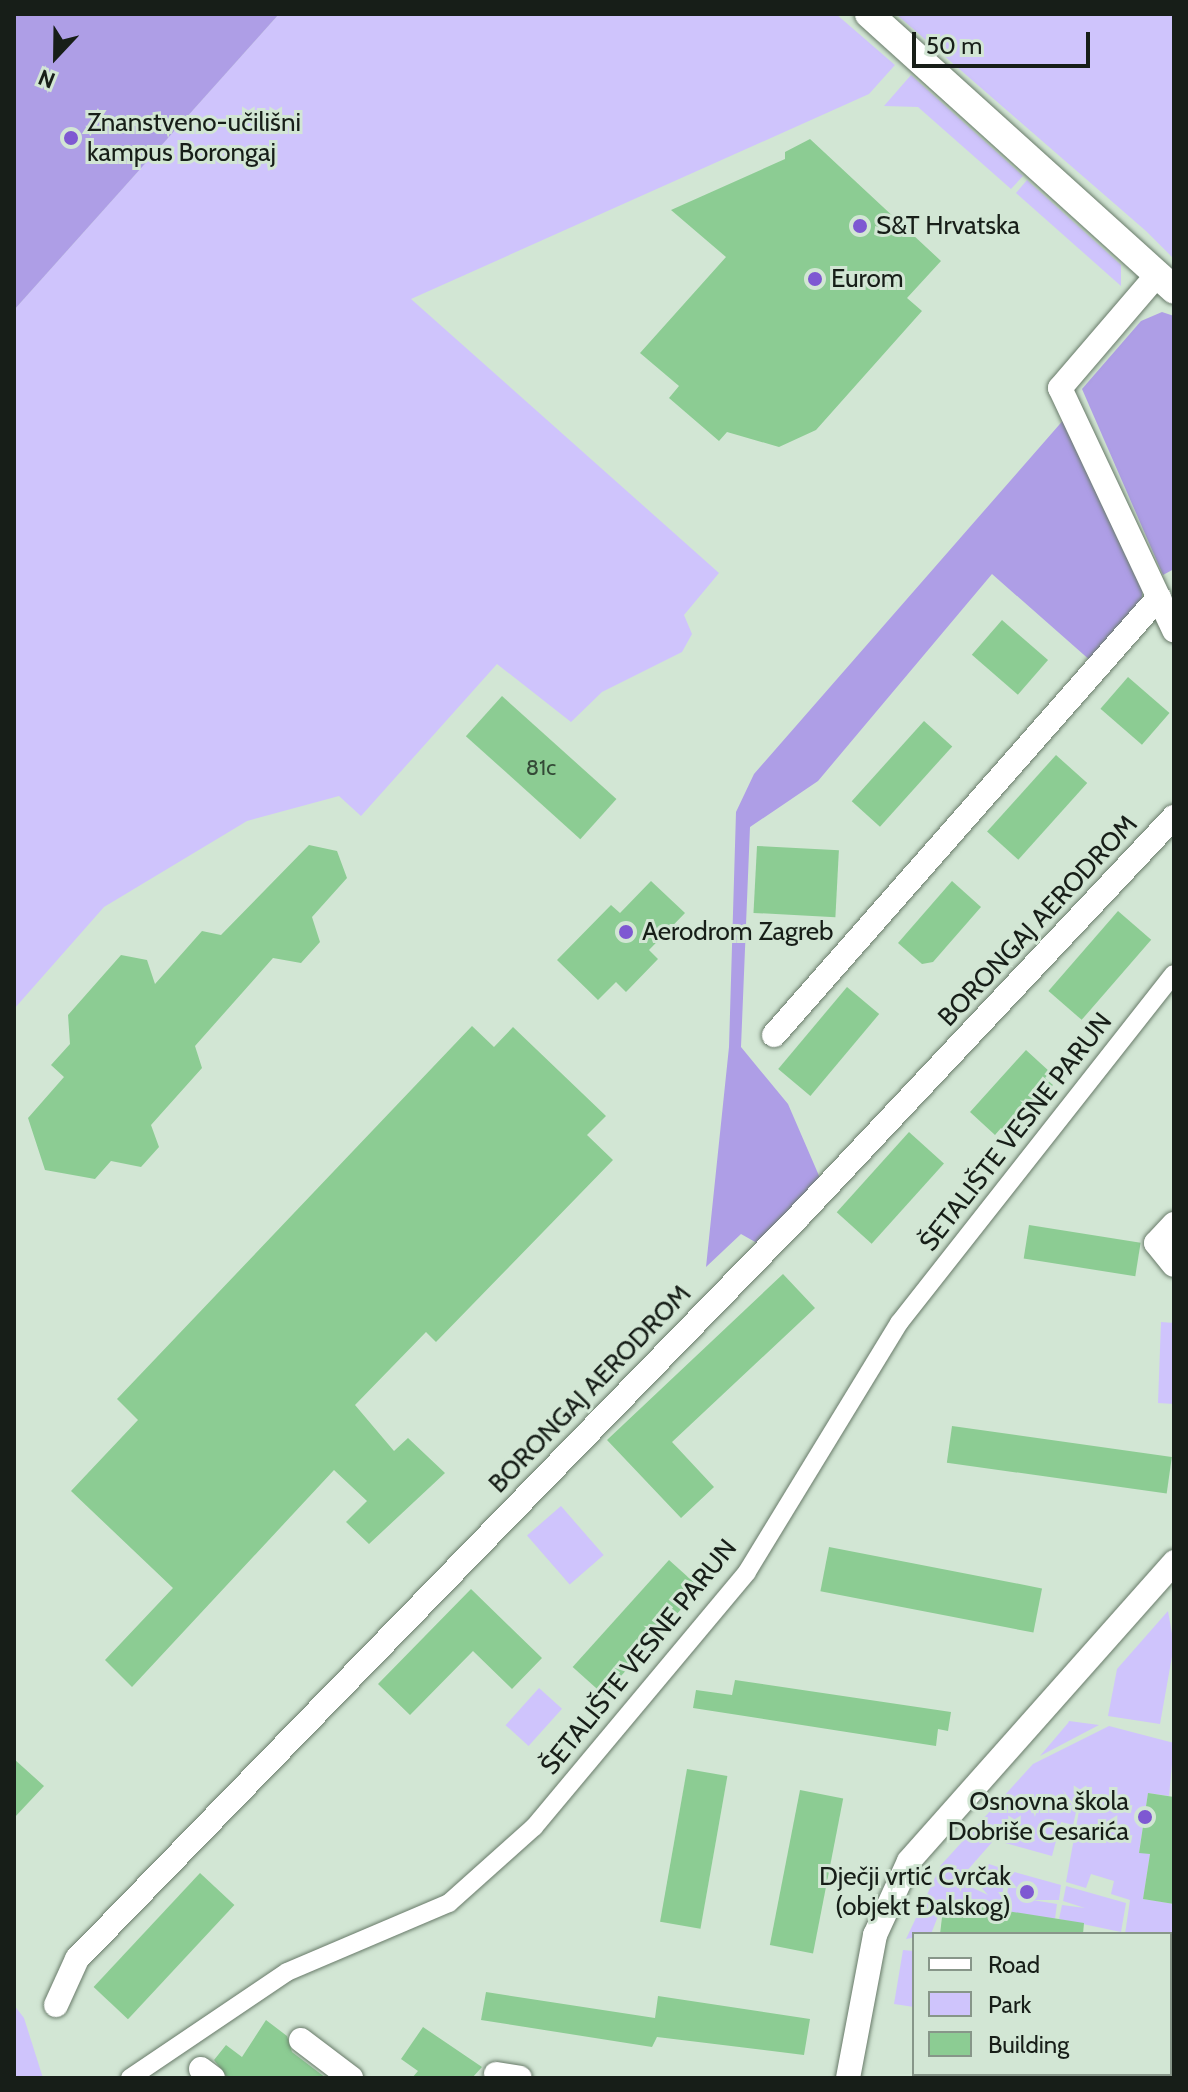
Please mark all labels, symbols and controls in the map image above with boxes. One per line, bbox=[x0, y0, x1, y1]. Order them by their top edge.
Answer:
north arrow bbox=[16, 16, 96, 96]
scale bar bbox=[916, 16, 1094, 66]
text: 50 m bbox=[926, 31, 982, 60]
text: N bbox=[35, 63, 59, 94]
place label: Znanstveno-učilišni kampus Borongaj bbox=[87, 107, 301, 168]
marker: Znanstveno-učilišni kampus Borongaj bbox=[62, 129, 80, 147]
place label: S&T Hrvatska bbox=[876, 210, 1020, 242]
marker: S&T Hrvatska bbox=[851, 217, 869, 235]
place label: Eurom bbox=[831, 263, 904, 295]
marker: Eurom bbox=[806, 270, 824, 288]
house number: 81c bbox=[526, 755, 556, 781]
street label: BORONGAJ AERODROM bbox=[932, 809, 1144, 1033]
place label: Aerodrom Zagreb bbox=[642, 916, 834, 948]
marker: Aerodrom Zagreb bbox=[617, 923, 635, 941]
street label: ŠETALIŠTE VESNE PARUN bbox=[913, 1007, 1119, 1257]
street label: BORONGAJ AERODROM bbox=[482, 1278, 698, 1500]
street label: ŠETALIŠTE VESNE PARUN bbox=[534, 1533, 744, 1781]
place label: Osnovna škola Dobriše Cesarića bbox=[948, 1786, 1129, 1848]
marker: Osnovna škola Dobriše Cesarića bbox=[1136, 1808, 1154, 1826]
place label: Dječji vrtić Cvrčak (objekt Đalskog) bbox=[819, 1861, 1011, 1922]
marker: Dječji vrtić Cvrčak (objekt Đalskog) bbox=[1018, 1883, 1036, 1901]
legend bbox=[912, 1932, 1172, 2076]
text: Road bbox=[988, 1950, 1040, 1979]
text: Park bbox=[988, 1990, 1031, 2019]
text: Building bbox=[988, 2030, 1069, 2059]

